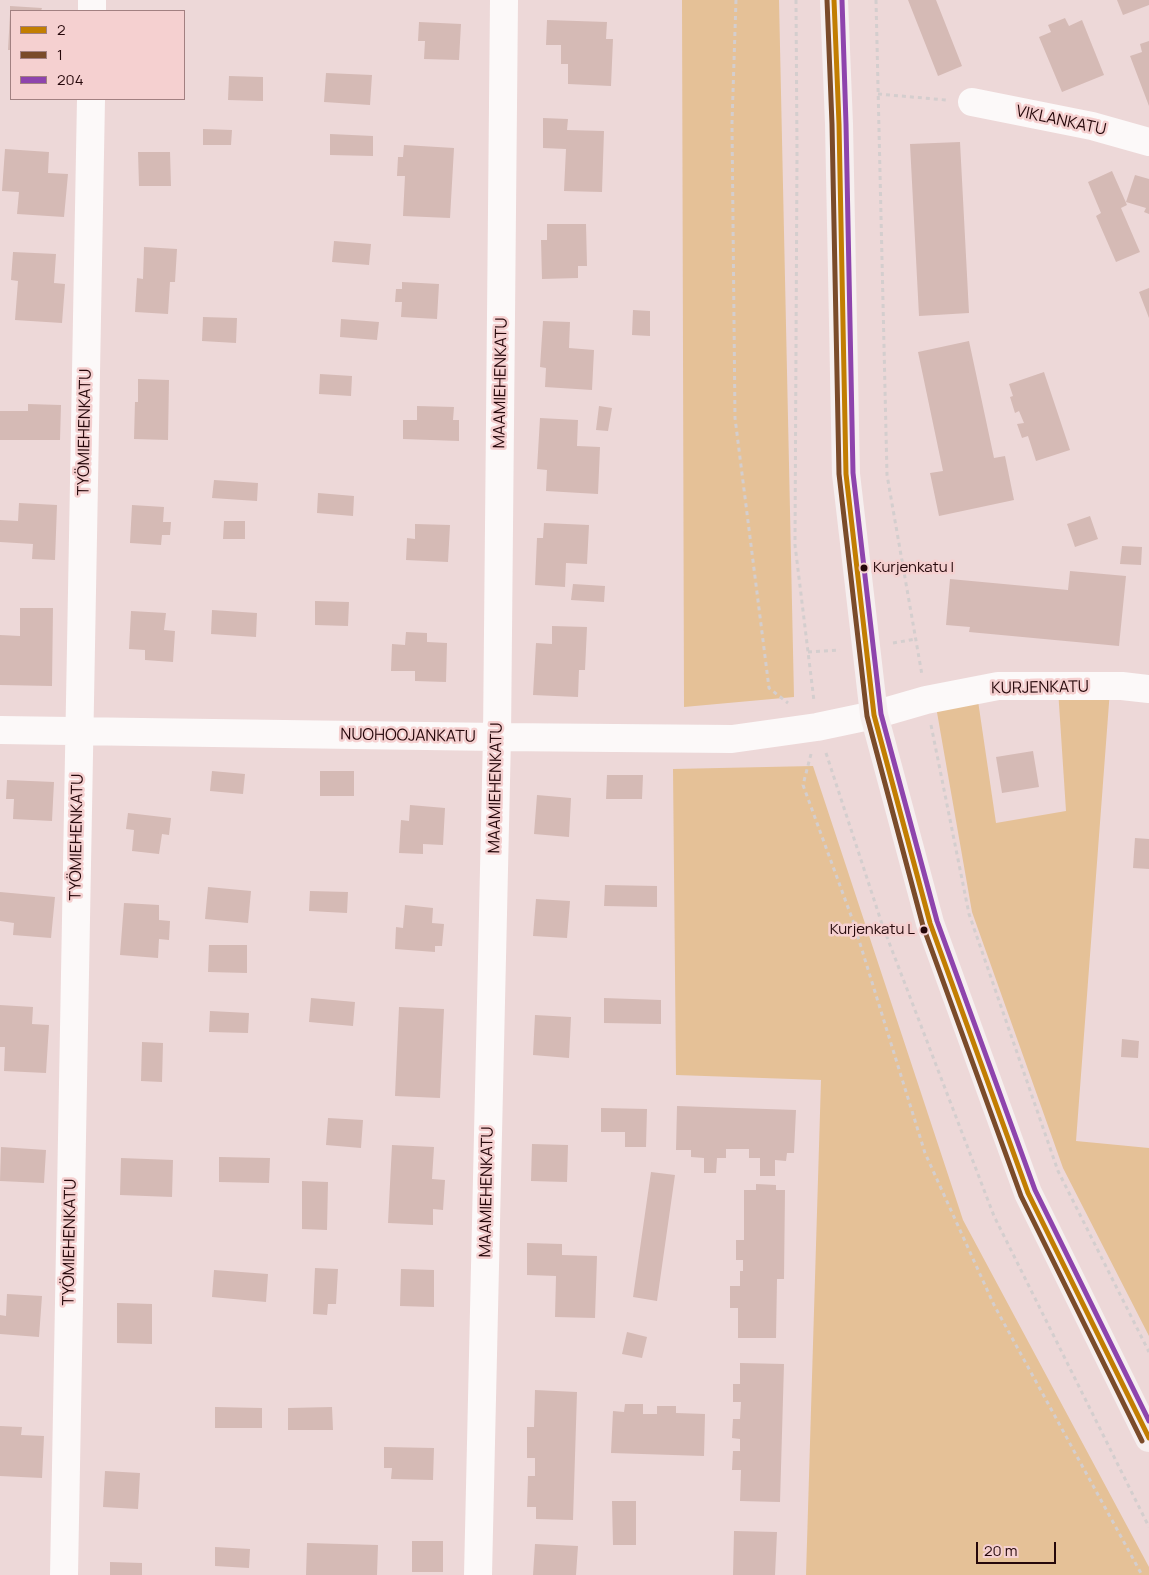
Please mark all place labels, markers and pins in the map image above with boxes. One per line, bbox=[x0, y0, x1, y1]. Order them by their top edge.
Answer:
place label: Kurjenkatu I bbox=[873, 559, 954, 577]
marker: Kurjenkatu I bbox=[859, 563, 869, 573]
place label: Kurjenkatu L bbox=[830, 921, 915, 939]
marker: Kurjenkatu L bbox=[919, 925, 929, 935]

